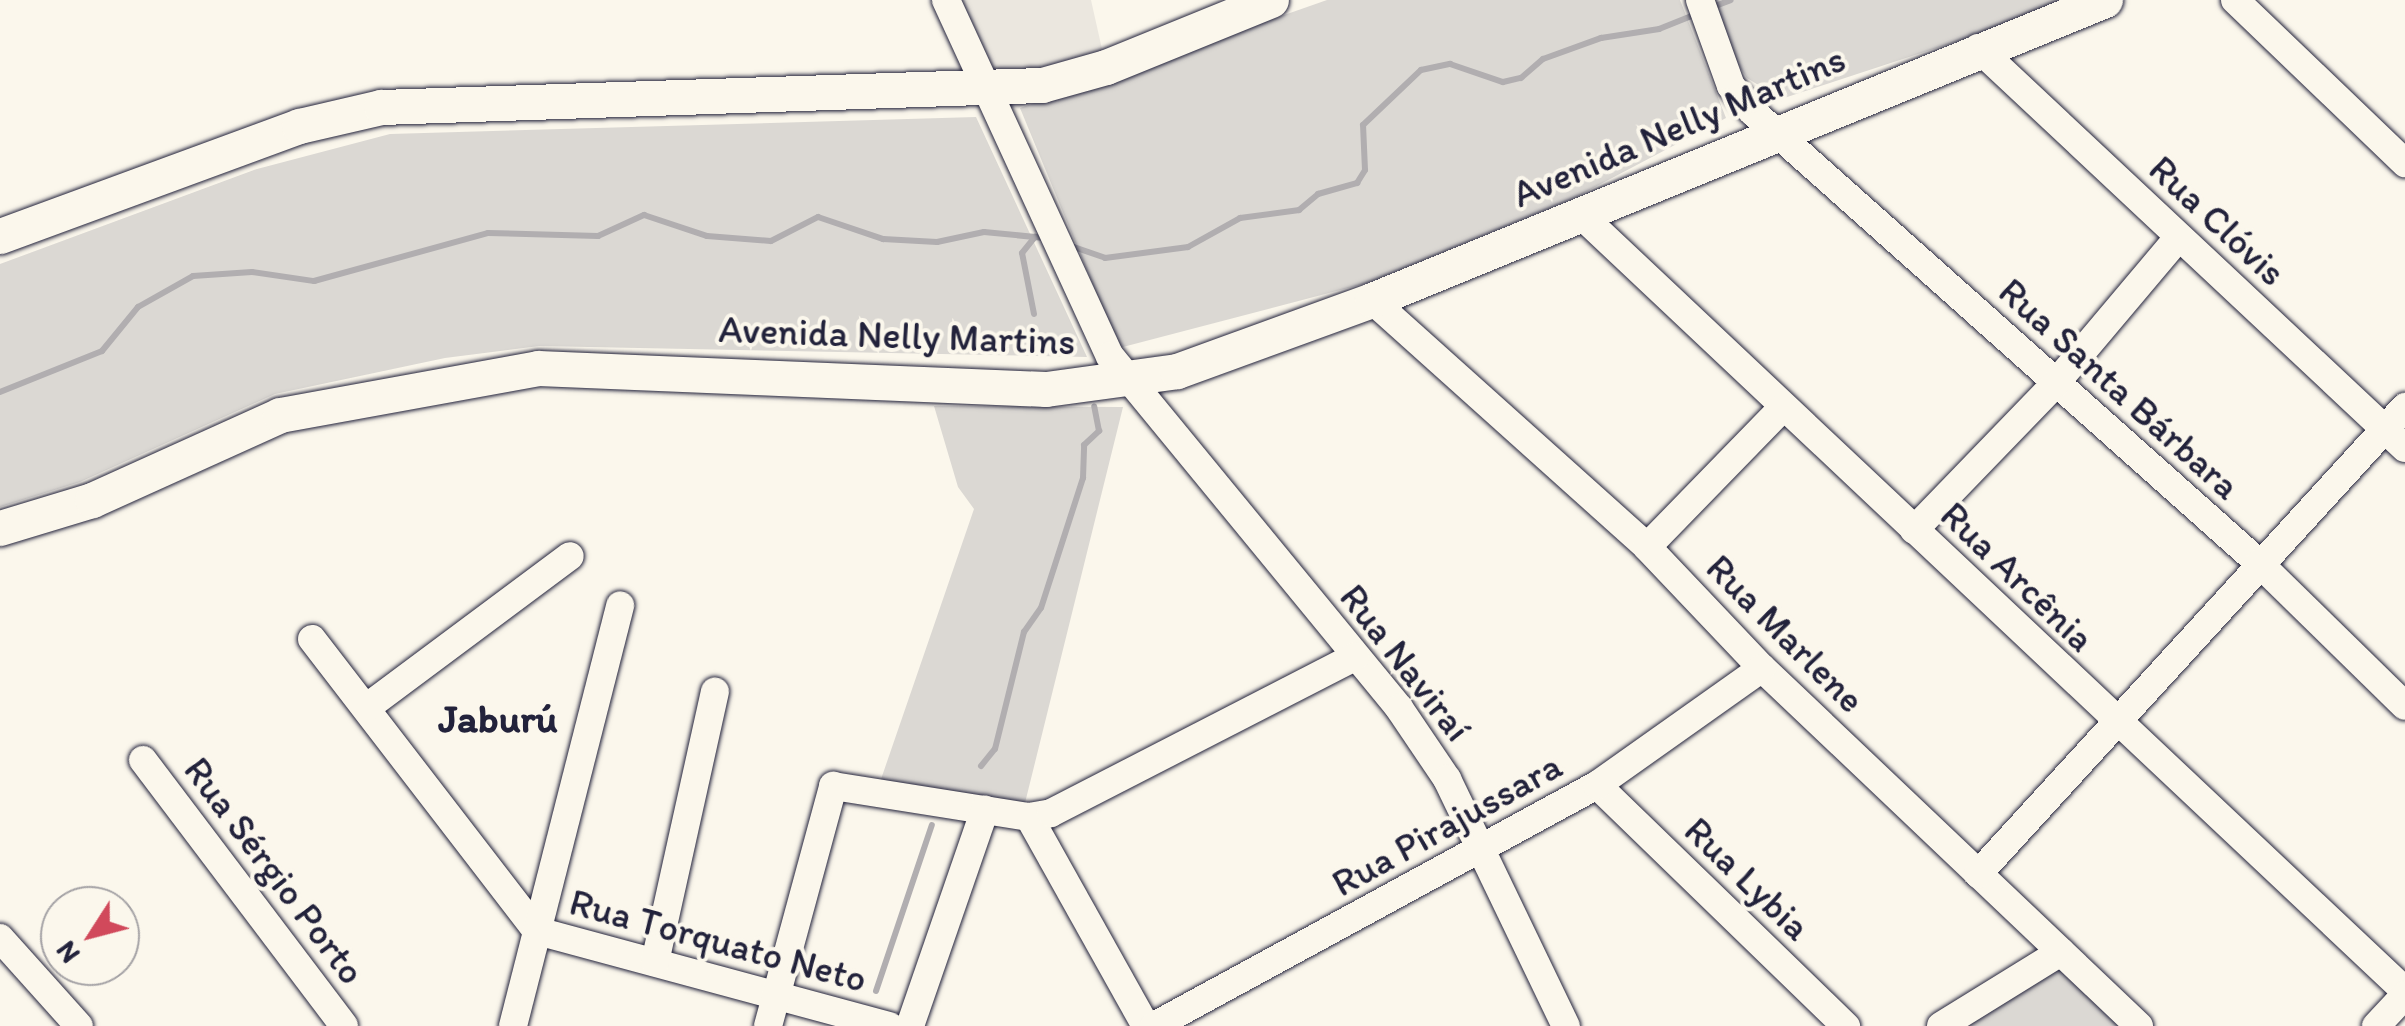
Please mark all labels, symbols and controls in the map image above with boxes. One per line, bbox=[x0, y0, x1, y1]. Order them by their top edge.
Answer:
street label: Avenida Nelly Martins bbox=[1506, 36, 1852, 218]
street label: Rua Clóvis bbox=[2139, 146, 2295, 296]
street label: Rua Santa Bárbara bbox=[1989, 269, 2249, 509]
street label: Avenida Nelly Martins bbox=[718, 307, 1076, 365]
street label: Rua Arcênia bbox=[1931, 493, 2103, 661]
street label: Rua Marlene bbox=[1697, 546, 1873, 722]
street label: Rua Naviraí bbox=[1329, 575, 1481, 751]
district label: Jaburú bbox=[438, 694, 558, 742]
street label: Rua Pirajussara bbox=[1325, 744, 1569, 906]
street label: Rua Sérgio Porto bbox=[174, 749, 374, 993]
street label: Rua Lybia bbox=[1675, 809, 1819, 949]
street label: Rua Torquato Neto bbox=[566, 880, 870, 1002]
north arrow bbox=[40, 886, 140, 986]
text: N bbox=[48, 935, 87, 970]

